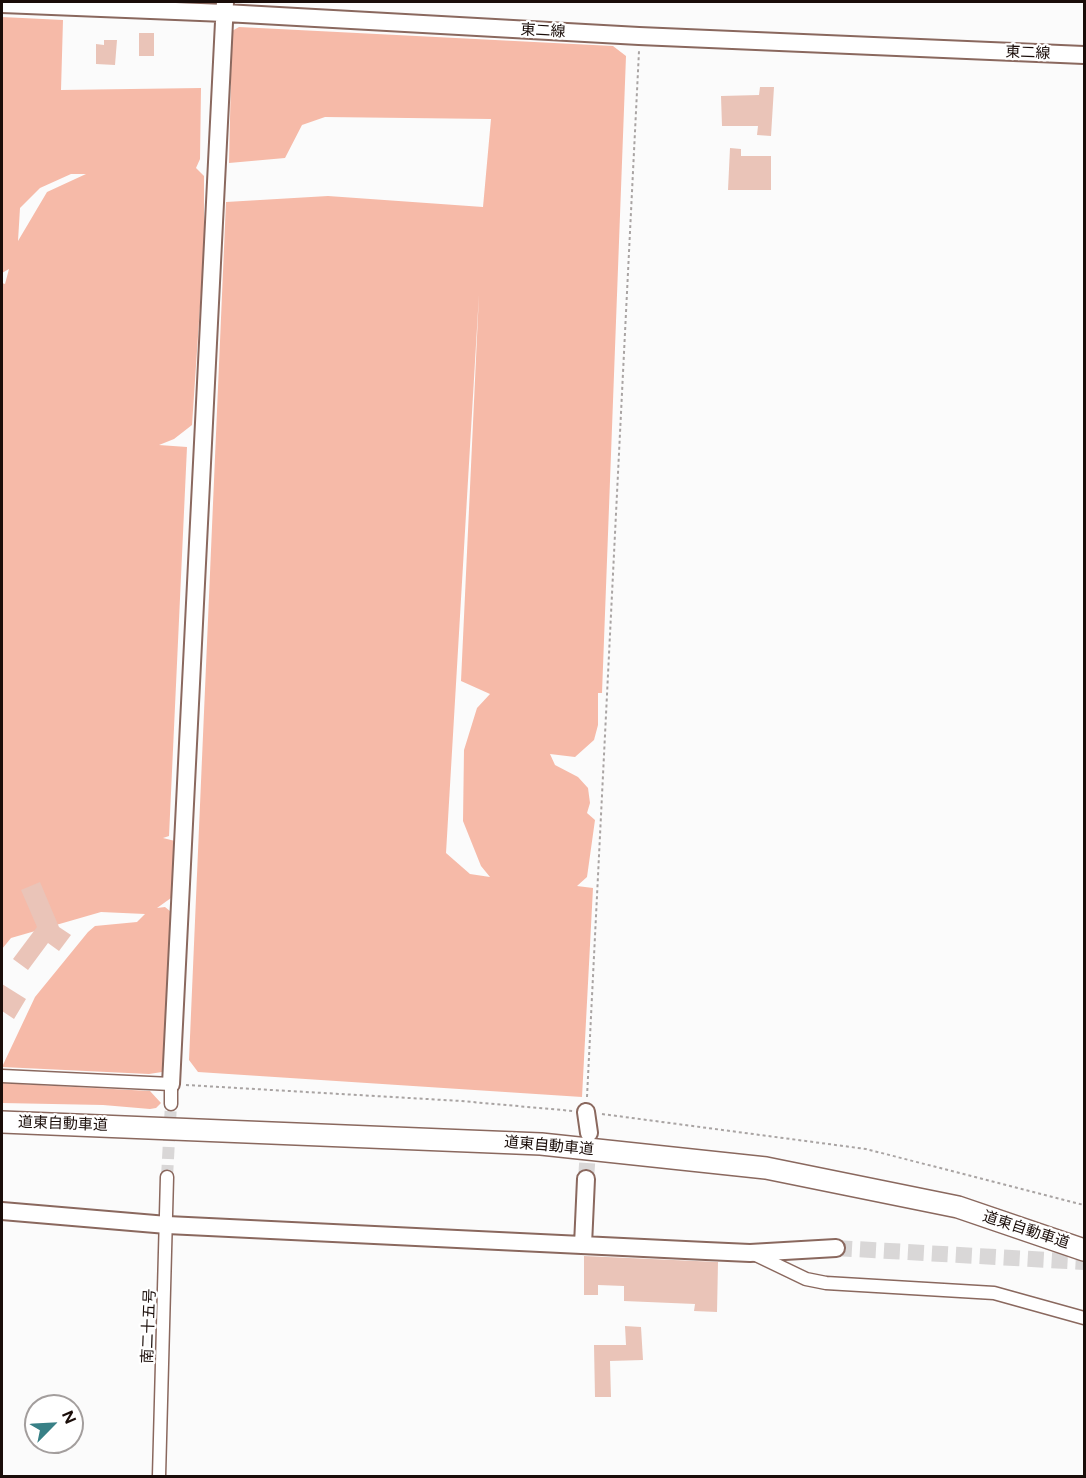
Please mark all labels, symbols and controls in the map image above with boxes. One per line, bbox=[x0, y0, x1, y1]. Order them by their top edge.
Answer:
street label: 東二線 bbox=[520, 21, 566, 41]
street label: 東二線 bbox=[1005, 43, 1051, 63]
street label: 道東自動車道 bbox=[18, 1113, 108, 1135]
street label: 道東自動車道 bbox=[503, 1133, 595, 1159]
street label: 道東自動車道 bbox=[980, 1208, 1072, 1252]
street label: 南二十五号 bbox=[139, 1288, 159, 1364]
north arrow bbox=[24, 1394, 84, 1454]
text: N bbox=[58, 1408, 80, 1427]

